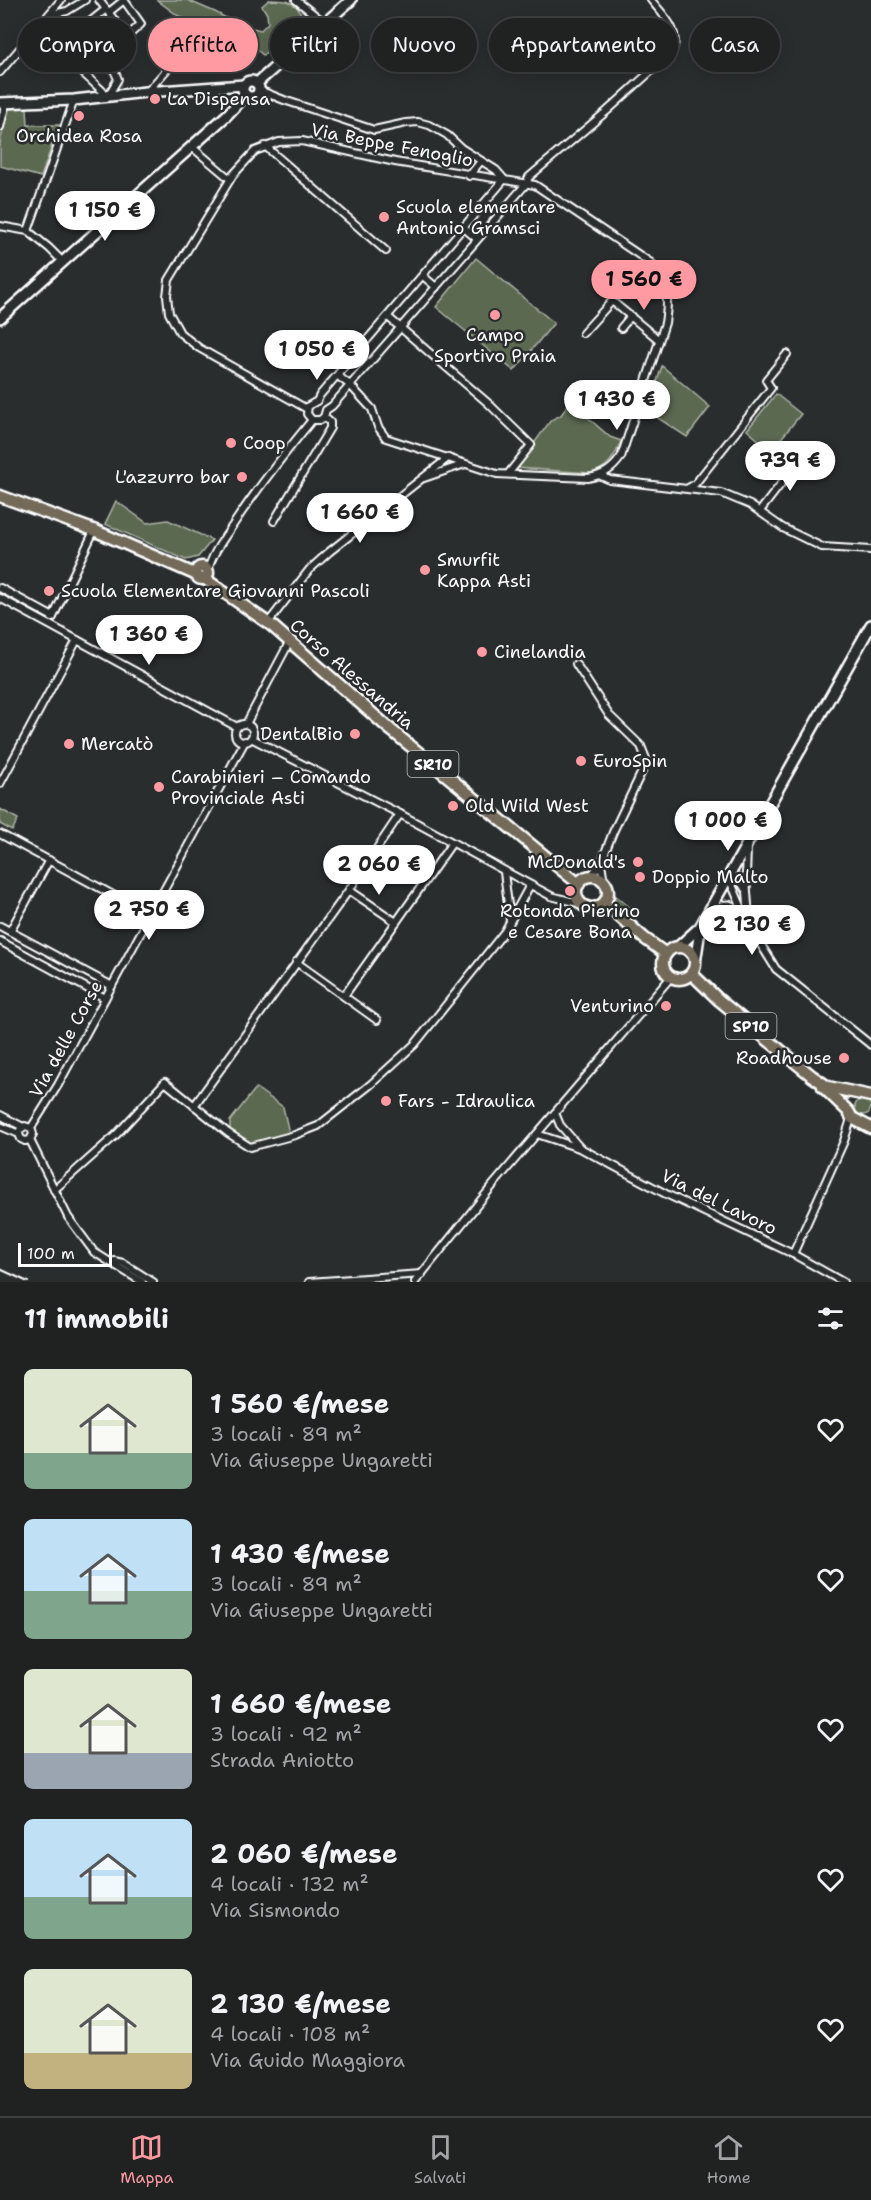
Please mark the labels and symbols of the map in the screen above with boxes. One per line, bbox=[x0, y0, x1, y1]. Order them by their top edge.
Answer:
place label: La Dispensa bbox=[167, 87, 270, 111]
marker: La Dispensa bbox=[148, 92, 162, 106]
marker: Orchidea Rosa bbox=[72, 109, 86, 123]
street label: Via Beppe Fenoglio bbox=[309, 118, 475, 172]
place label: Orchidea Rosa bbox=[16, 124, 142, 148]
pin: 1 150 € bbox=[50, 191, 160, 242]
place label: Scuola elementare Antonio Gramsci bbox=[396, 195, 556, 240]
marker: Scuola elementare Antonio Gramsci bbox=[377, 210, 391, 224]
pin: 1 560 € bbox=[589, 260, 699, 311]
marker: Campo Sportivo Praia bbox=[488, 308, 502, 322]
place label: Campo Sportivo Praia bbox=[434, 323, 556, 368]
pin: 1 050 € bbox=[262, 330, 372, 381]
pin: 1 430 € bbox=[562, 380, 672, 431]
place label: Coop bbox=[243, 431, 286, 455]
marker: Coop bbox=[224, 436, 238, 450]
pin: 739 € bbox=[748, 441, 832, 492]
place label: L'azzurro bar bbox=[115, 465, 230, 489]
marker: L'azzurro bar bbox=[235, 470, 249, 484]
pin: 1 660 € bbox=[305, 493, 415, 544]
place label: Smurfit Kappa Asti bbox=[437, 548, 531, 593]
marker: Smurfit Kappa Asti bbox=[418, 563, 432, 577]
place label: Scuola Elementare Giovanni Pascoli bbox=[61, 579, 370, 603]
marker: Scuola Elementare Giovanni Pascoli bbox=[42, 584, 56, 598]
street label: Corso Alessandria bbox=[285, 613, 419, 735]
pin: 1 360 € bbox=[94, 615, 204, 666]
place label: Cinelandia bbox=[494, 640, 586, 664]
marker: Cinelandia bbox=[475, 645, 489, 659]
place label: DentalBio bbox=[260, 722, 343, 746]
marker: DentalBio bbox=[348, 727, 362, 741]
place label: Mercatò bbox=[81, 732, 153, 756]
marker: Mercatò bbox=[62, 737, 76, 751]
place label: EuroSpin bbox=[593, 749, 667, 773]
road number: SR10 bbox=[408, 751, 458, 777]
marker: EuroSpin bbox=[574, 754, 588, 768]
place label: Carabinieri – Comando Provinciale Asti bbox=[171, 765, 371, 810]
marker: Carabinieri – Comando Provinciale Asti bbox=[152, 780, 166, 794]
place label: Old Wild West bbox=[465, 794, 589, 818]
marker: Old Wild West bbox=[446, 799, 460, 813]
pin: 1 000 € bbox=[673, 801, 783, 852]
pin: 2 060 € bbox=[324, 845, 434, 896]
place label: McDonald's bbox=[527, 850, 626, 874]
marker: McDonald's bbox=[631, 855, 645, 869]
place label: Doppio Malto bbox=[652, 865, 768, 889]
marker: Doppio Malto bbox=[633, 870, 647, 884]
marker: Rotonda Pierino e Cesare Bona bbox=[563, 884, 577, 898]
pin: 2 750 € bbox=[94, 890, 204, 941]
place label: Rotonda Pierino e Cesare Bona bbox=[500, 899, 640, 944]
pin: 2 130 € bbox=[697, 905, 807, 956]
street label: Via delle Corse bbox=[24, 976, 108, 1102]
place label: Venturino bbox=[570, 994, 654, 1018]
marker: Venturino bbox=[659, 999, 673, 1013]
road number: SP10 bbox=[726, 1013, 777, 1039]
place label: Roadhouse bbox=[736, 1046, 832, 1070]
marker: Roadhouse bbox=[837, 1051, 851, 1065]
place label: Fars - Idraulica bbox=[398, 1089, 535, 1113]
marker: Fars - Idraulica bbox=[379, 1094, 393, 1108]
street label: Via del Lavoro bbox=[657, 1164, 781, 1240]
scale bar bbox=[18, 1240, 112, 1268]

